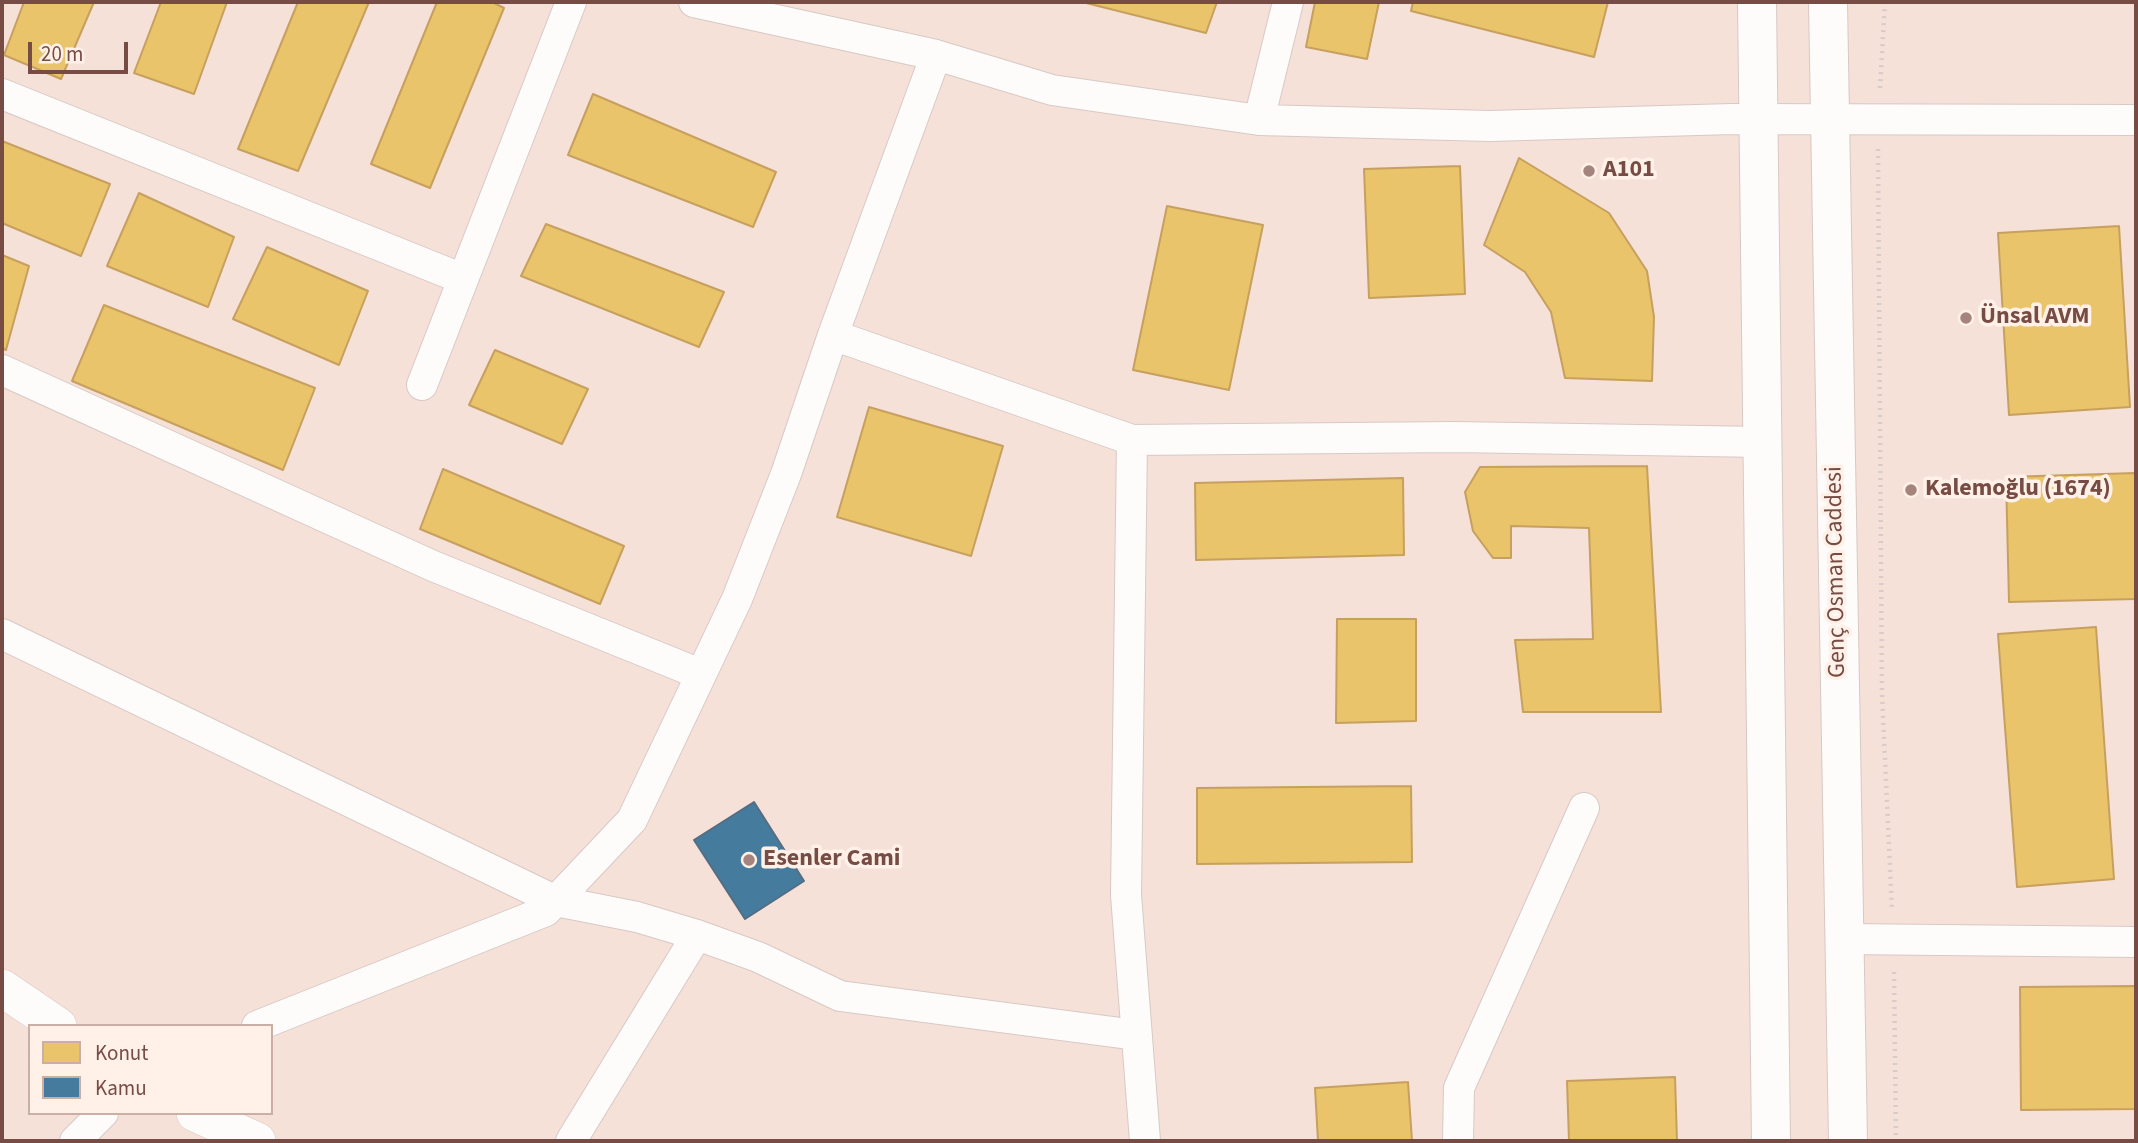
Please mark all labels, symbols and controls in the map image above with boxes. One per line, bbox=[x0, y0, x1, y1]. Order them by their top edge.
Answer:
scale bar bbox=[32, 28, 131, 72]
text: 20 m bbox=[41, 39, 83, 69]
place label: A101 bbox=[1603, 157, 1655, 185]
marker: A101 bbox=[1581, 163, 1597, 179]
place label: Ünsal AVM bbox=[1980, 304, 2090, 332]
marker: Ünsal AVM bbox=[1958, 310, 1974, 326]
street label: Genç Osman Caddesi bbox=[1821, 466, 1853, 678]
place label: Kalemoğlu (1674) bbox=[1925, 476, 2111, 504]
marker: Kalemoğlu (1674) bbox=[1903, 482, 1919, 498]
place label: Esenler Cami bbox=[763, 846, 900, 874]
marker: Esenler Cami bbox=[741, 852, 757, 868]
legend bbox=[28, 1024, 273, 1115]
text: Konut bbox=[95, 1038, 148, 1068]
text: Kamu bbox=[95, 1073, 147, 1103]

